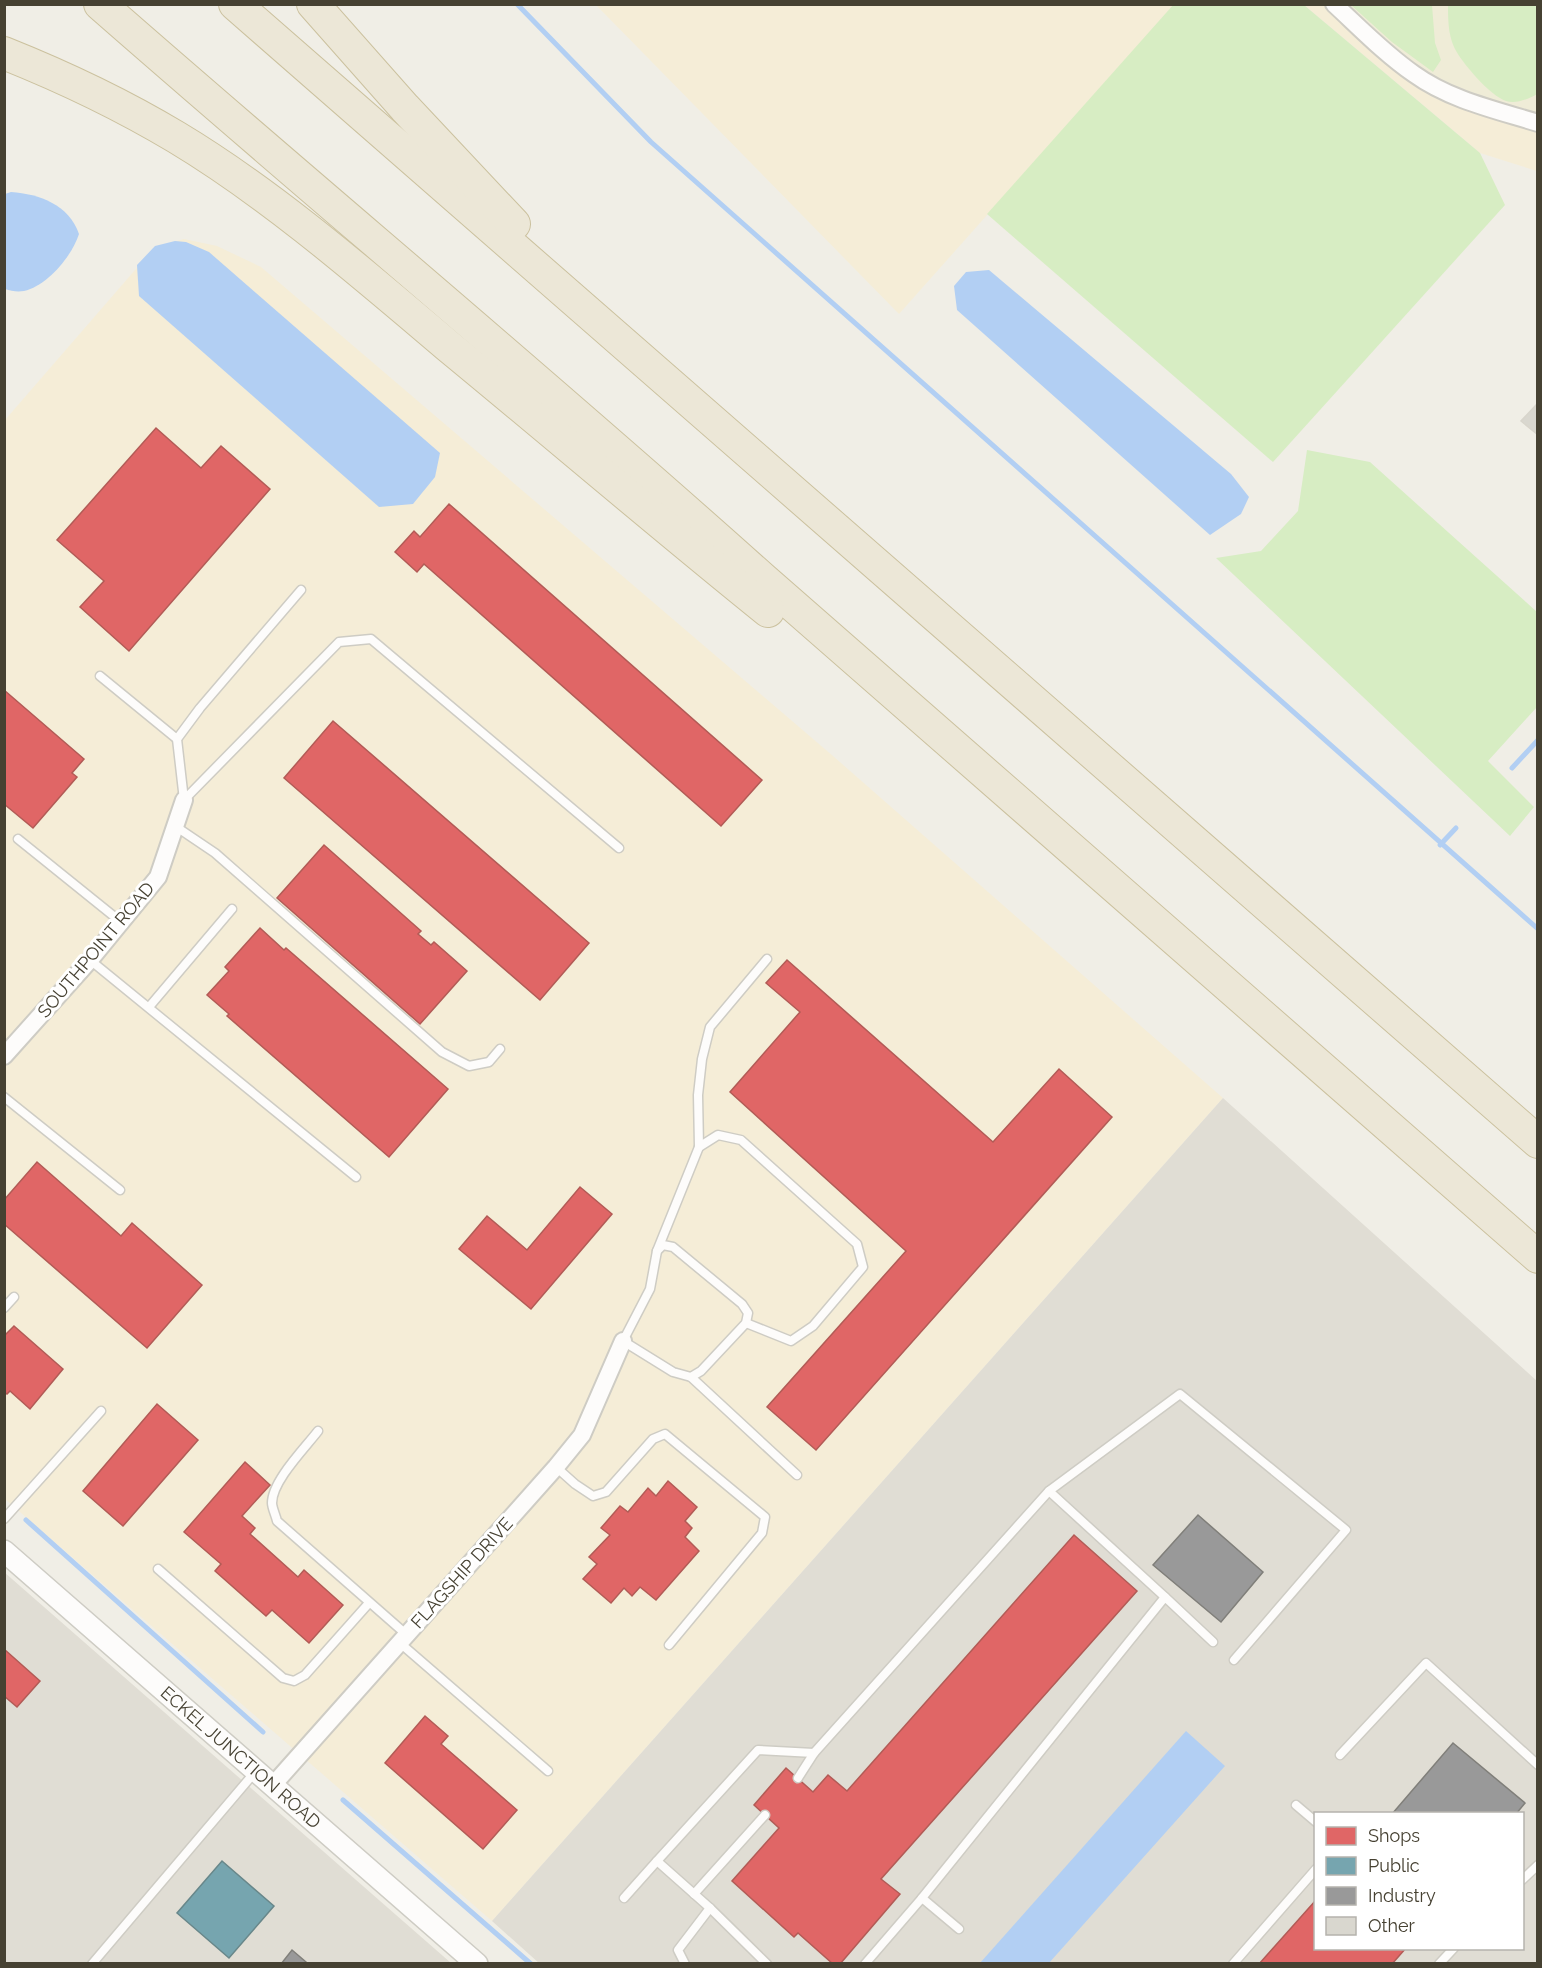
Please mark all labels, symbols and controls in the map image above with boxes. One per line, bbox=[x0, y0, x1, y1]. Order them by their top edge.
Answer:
street label: SOUTHPOINT ROAD bbox=[33, 878, 158, 1022]
street label: FLAGSHIP DRIVE bbox=[406, 1513, 517, 1632]
street label: ECKEL JUNCTION ROAD bbox=[157, 1682, 325, 1833]
legend bbox=[1314, 1812, 1524, 1950]
text: Shops bbox=[1368, 1825, 1420, 1846]
text: Public bbox=[1368, 1855, 1420, 1876]
text: Industry bbox=[1368, 1885, 1436, 1906]
text: Other bbox=[1368, 1915, 1416, 1936]

